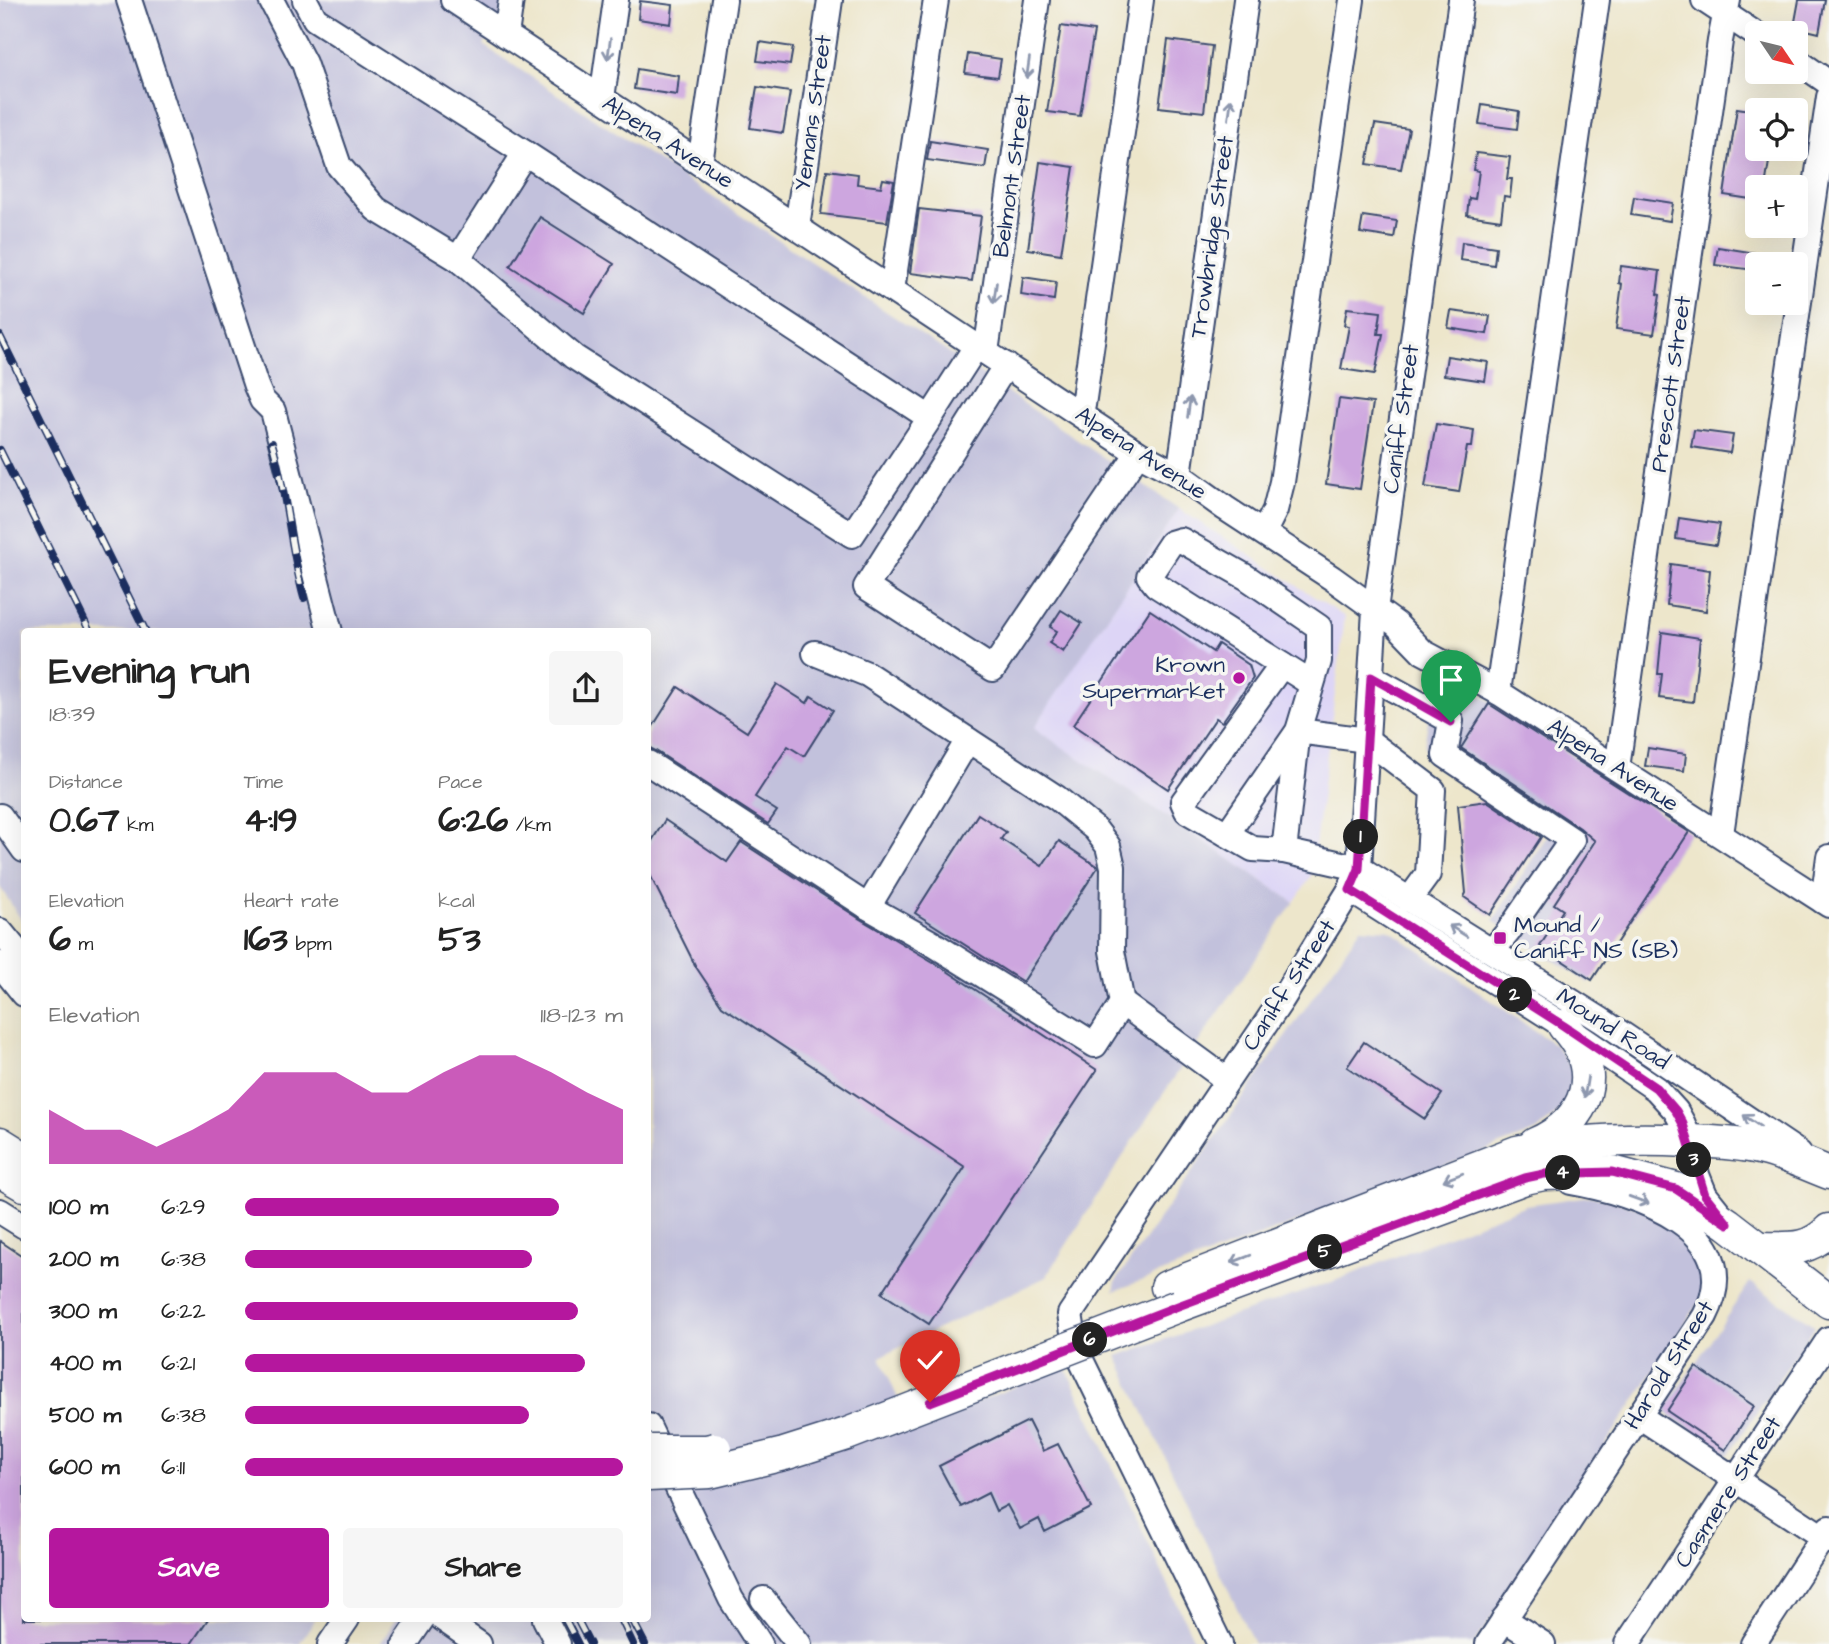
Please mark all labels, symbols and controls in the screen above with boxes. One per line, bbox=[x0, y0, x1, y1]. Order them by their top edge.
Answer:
north arrow bbox=[1745, 21, 1808, 84]
map controls bbox=[1745, 21, 1808, 315]
street label: Yemans Street bbox=[786, 32, 840, 193]
one-way arrow bbox=[602, 37, 615, 60]
one-way arrow bbox=[1021, 56, 1034, 78]
street label: Alpena Avenue bbox=[596, 88, 740, 196]
street label: Belmont Street bbox=[985, 92, 1039, 260]
one-way arrow bbox=[1224, 98, 1237, 121]
button: locate bbox=[1745, 98, 1808, 161]
street label: Trowbridge Street bbox=[1182, 133, 1243, 340]
button: + bbox=[1745, 175, 1808, 238]
button: − bbox=[1745, 252, 1808, 315]
one-way arrow bbox=[988, 281, 1001, 304]
street label: Prescott Street bbox=[1643, 293, 1699, 474]
street label: Caniff Street bbox=[1375, 342, 1427, 496]
one-way arrow bbox=[1182, 396, 1195, 419]
street label: Alpena Avenue bbox=[1069, 399, 1213, 507]
text: Evening run bbox=[49, 646, 250, 698]
place label: Krown Supermarket bbox=[1082, 649, 1226, 707]
pin bbox=[1421, 650, 1481, 722]
button: share bbox=[549, 651, 623, 725]
icon: arrive bbox=[1432, 661, 1470, 699]
marker: Krown Supermarket bbox=[1231, 670, 1247, 686]
text: 18:39 bbox=[49, 698, 96, 730]
street label: Alpena Avenue bbox=[1541, 711, 1685, 819]
text: Distance bbox=[49, 769, 123, 796]
text: Time bbox=[244, 769, 283, 796]
text: Pace bbox=[438, 769, 482, 796]
text: 0.67 bbox=[49, 796, 119, 845]
text: 4:19 bbox=[244, 796, 298, 845]
text: 6:26 bbox=[438, 796, 508, 845]
text: km bbox=[119, 812, 154, 839]
text: /km bbox=[508, 812, 551, 839]
pin: 1 bbox=[1344, 820, 1378, 854]
text: 1 bbox=[1359, 823, 1362, 850]
text: Elevation bbox=[49, 888, 124, 915]
text: Heart rate bbox=[244, 888, 339, 915]
text: kcal bbox=[438, 888, 475, 915]
place label: Mound / Caniff NS (SB) bbox=[1514, 909, 1678, 967]
street label: Caniff Street bbox=[1235, 913, 1344, 1057]
text: 6 bbox=[49, 915, 71, 964]
text: 163 bbox=[244, 915, 288, 964]
text: 53 bbox=[438, 915, 481, 964]
one-way arrow bbox=[1449, 923, 1469, 937]
marker: Mound / Caniff NS (SB) bbox=[1492, 930, 1508, 946]
text: m bbox=[71, 931, 93, 958]
text: bpm bbox=[288, 931, 332, 958]
pin: 2 bbox=[1498, 978, 1532, 1012]
street label: Mound Road bbox=[1550, 980, 1676, 1078]
text: 2 bbox=[1509, 981, 1520, 1008]
text: Elevation bbox=[49, 999, 140, 1031]
text: 118–123 m bbox=[540, 999, 623, 1031]
one-way arrow bbox=[1579, 1075, 1592, 1098]
one-way arrow bbox=[1743, 1114, 1762, 1128]
pin: 3 bbox=[1676, 1142, 1712, 1178]
text: 3 bbox=[1689, 1146, 1698, 1173]
pin: 4 bbox=[1546, 1156, 1580, 1190]
text: 4 bbox=[1556, 1159, 1569, 1186]
one-way arrow bbox=[1443, 1171, 1464, 1184]
text: 100 m bbox=[49, 1191, 108, 1223]
text: 6:29 bbox=[161, 1191, 206, 1223]
one-way arrow bbox=[1628, 1195, 1650, 1208]
pin: 5 bbox=[1308, 1234, 1342, 1270]
text: 5 bbox=[1318, 1238, 1331, 1265]
text: 200 m bbox=[49, 1243, 118, 1275]
text: 6:38 bbox=[161, 1243, 206, 1275]
one-way arrow bbox=[1230, 1253, 1252, 1266]
street label: Harold Street bbox=[1617, 1294, 1722, 1436]
text: 300 m bbox=[49, 1295, 117, 1327]
text: 6:22 bbox=[161, 1295, 206, 1327]
pin: 6 bbox=[1072, 1322, 1108, 1358]
text: 6 bbox=[1084, 1326, 1095, 1353]
pin bbox=[900, 1330, 960, 1402]
icon: check bbox=[911, 1341, 949, 1379]
text: 400 m bbox=[49, 1347, 121, 1379]
text: 6:21 bbox=[161, 1347, 195, 1379]
text: 500 m bbox=[49, 1399, 121, 1431]
text: 6:38 bbox=[161, 1399, 206, 1431]
street label: Casmere Street bbox=[1667, 1409, 1789, 1574]
text: 600 m bbox=[49, 1451, 120, 1483]
text: 6:11 bbox=[161, 1451, 185, 1483]
button: Save bbox=[49, 1528, 329, 1608]
button: Share bbox=[343, 1528, 623, 1608]

